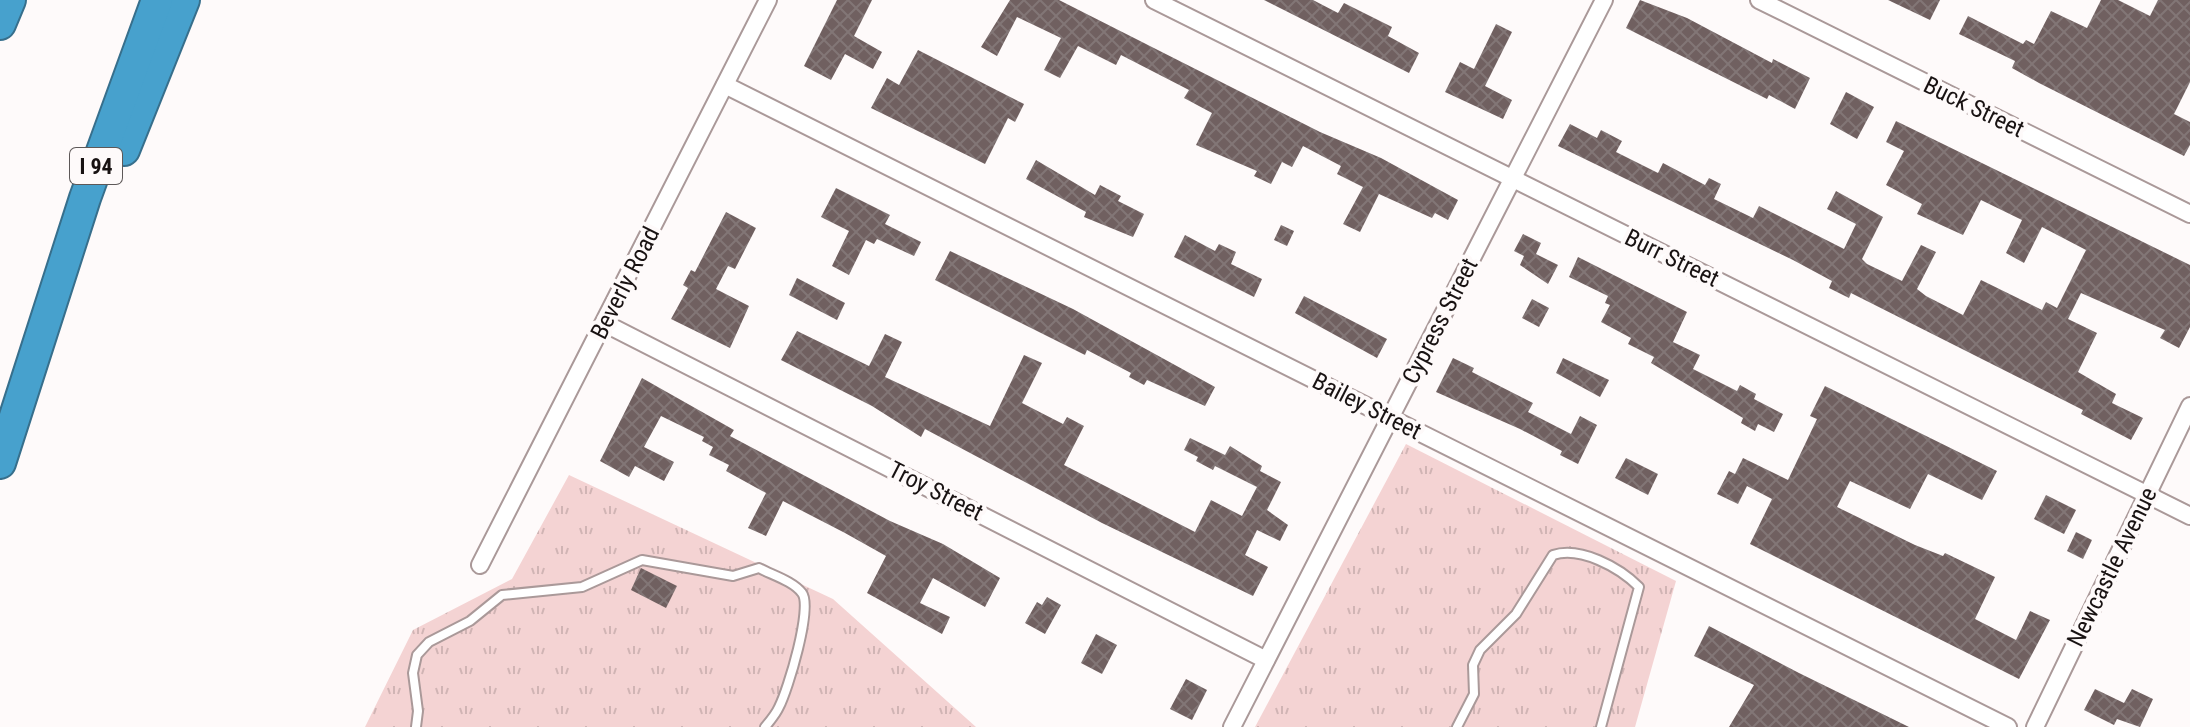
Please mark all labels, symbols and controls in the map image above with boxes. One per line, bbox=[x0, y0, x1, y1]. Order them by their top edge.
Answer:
street label: Buck Street bbox=[1919, 71, 2029, 143]
road number: I 94 bbox=[70, 148, 122, 184]
street label: Beverly Road bbox=[585, 222, 665, 344]
street label: Burr Street bbox=[1620, 223, 1724, 293]
street label: Cypress Street bbox=[1396, 253, 1484, 389]
street label: Bailey Street bbox=[1308, 367, 1426, 445]
street label: Troy Street bbox=[884, 455, 988, 527]
street label: Newcastle Avenue bbox=[2061, 483, 2163, 651]

